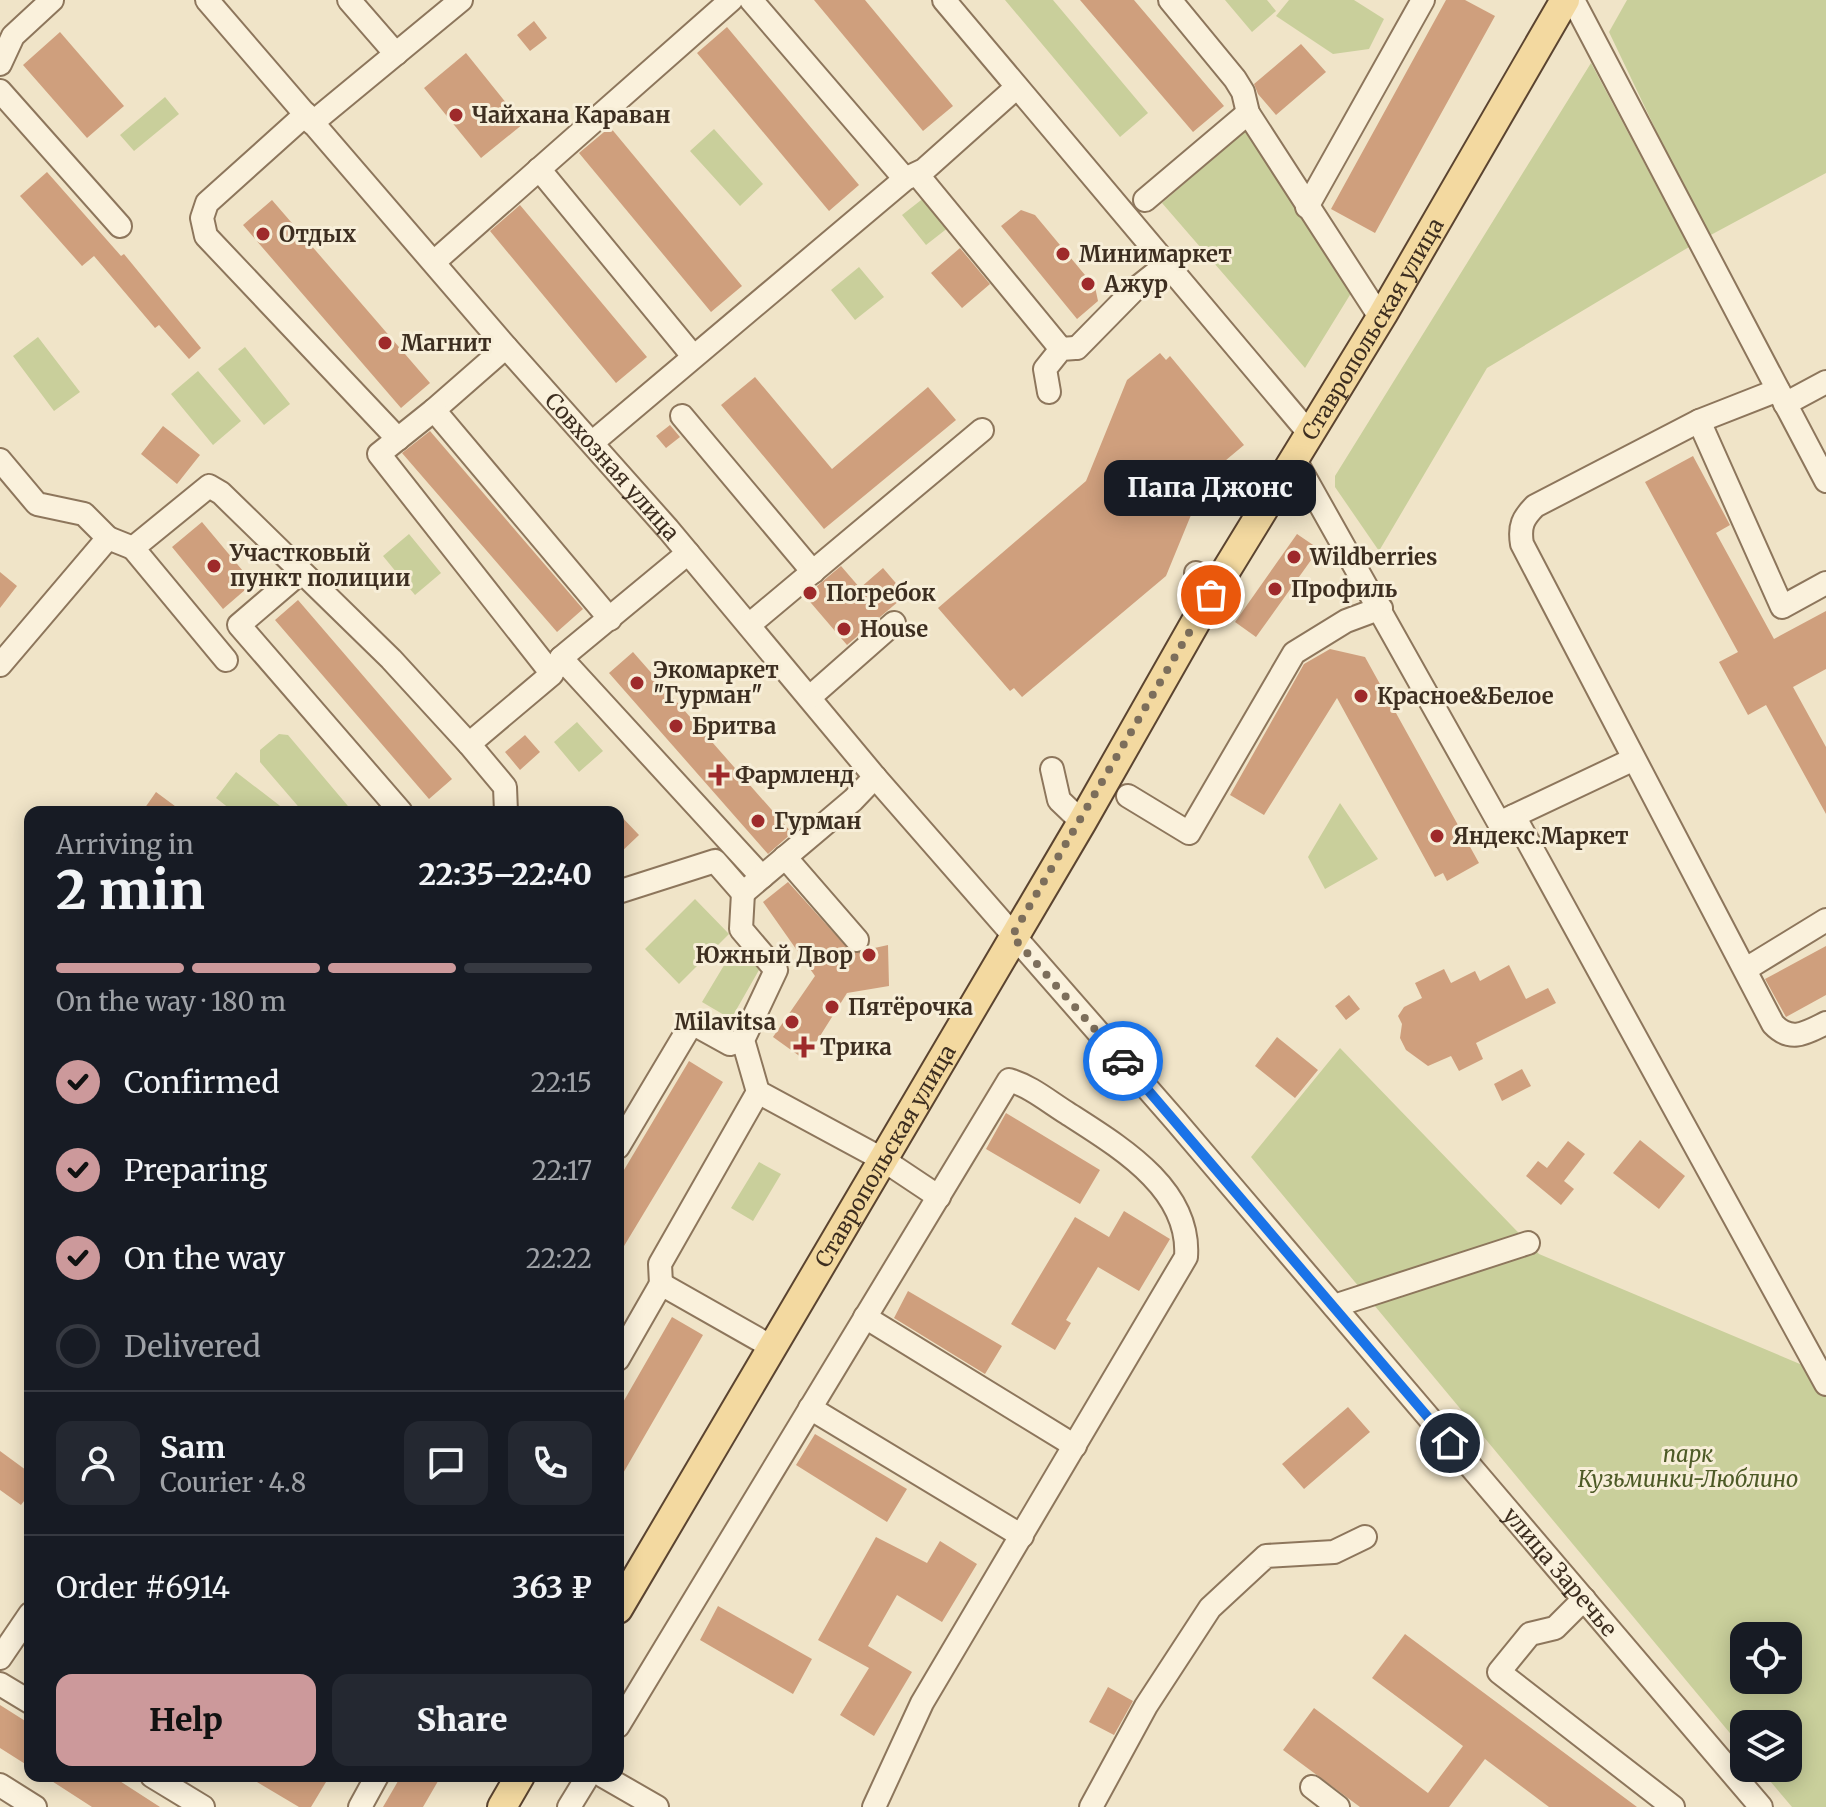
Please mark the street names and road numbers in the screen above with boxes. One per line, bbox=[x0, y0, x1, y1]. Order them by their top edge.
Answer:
street label: Ставропольская улица bbox=[1295, 213, 1450, 445]
street label: Совхозная улица bbox=[539, 387, 686, 546]
street label: Ставропольская улица bbox=[809, 1039, 962, 1272]
street label: улица Заречье bbox=[1497, 1501, 1623, 1642]

